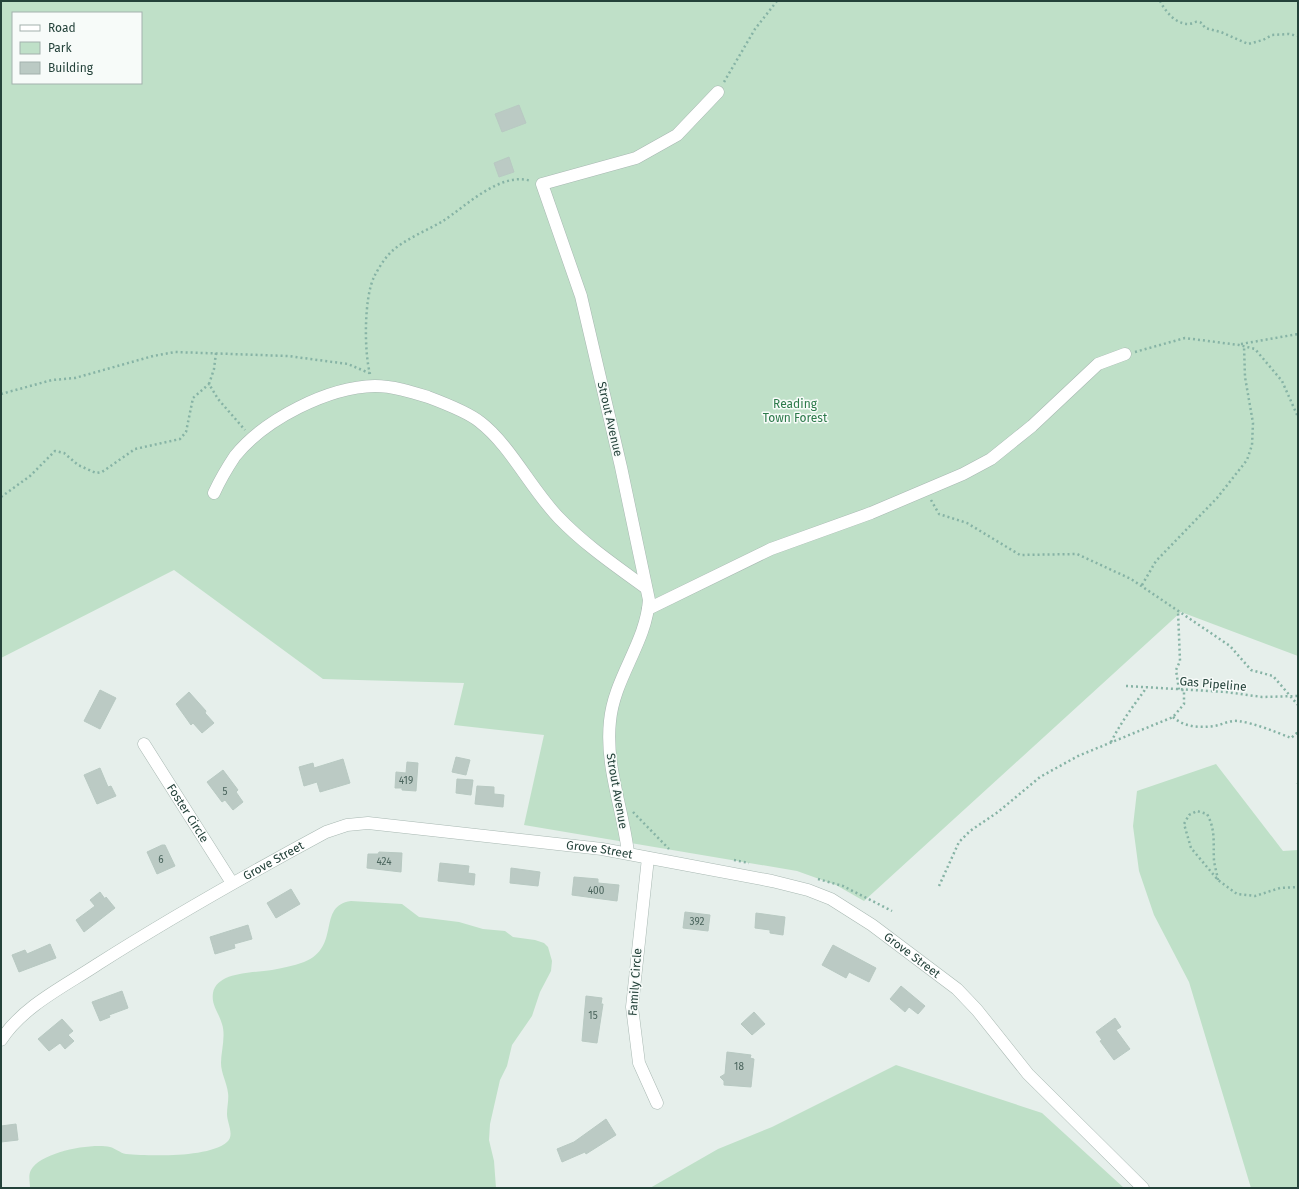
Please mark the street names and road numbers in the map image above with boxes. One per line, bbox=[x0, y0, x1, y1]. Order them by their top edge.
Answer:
street label: Strout Avenue bbox=[595, 380, 625, 458]
street label: Gas Pipeline bbox=[1179, 674, 1247, 694]
street label: Strout Avenue bbox=[603, 752, 631, 830]
street label: Foster Circle bbox=[164, 781, 212, 845]
street label: Grove Street bbox=[241, 838, 307, 883]
street label: Grove Street bbox=[566, 838, 635, 862]
street label: Grove Street bbox=[881, 929, 944, 981]
street label: Family Circle bbox=[626, 948, 644, 1016]

